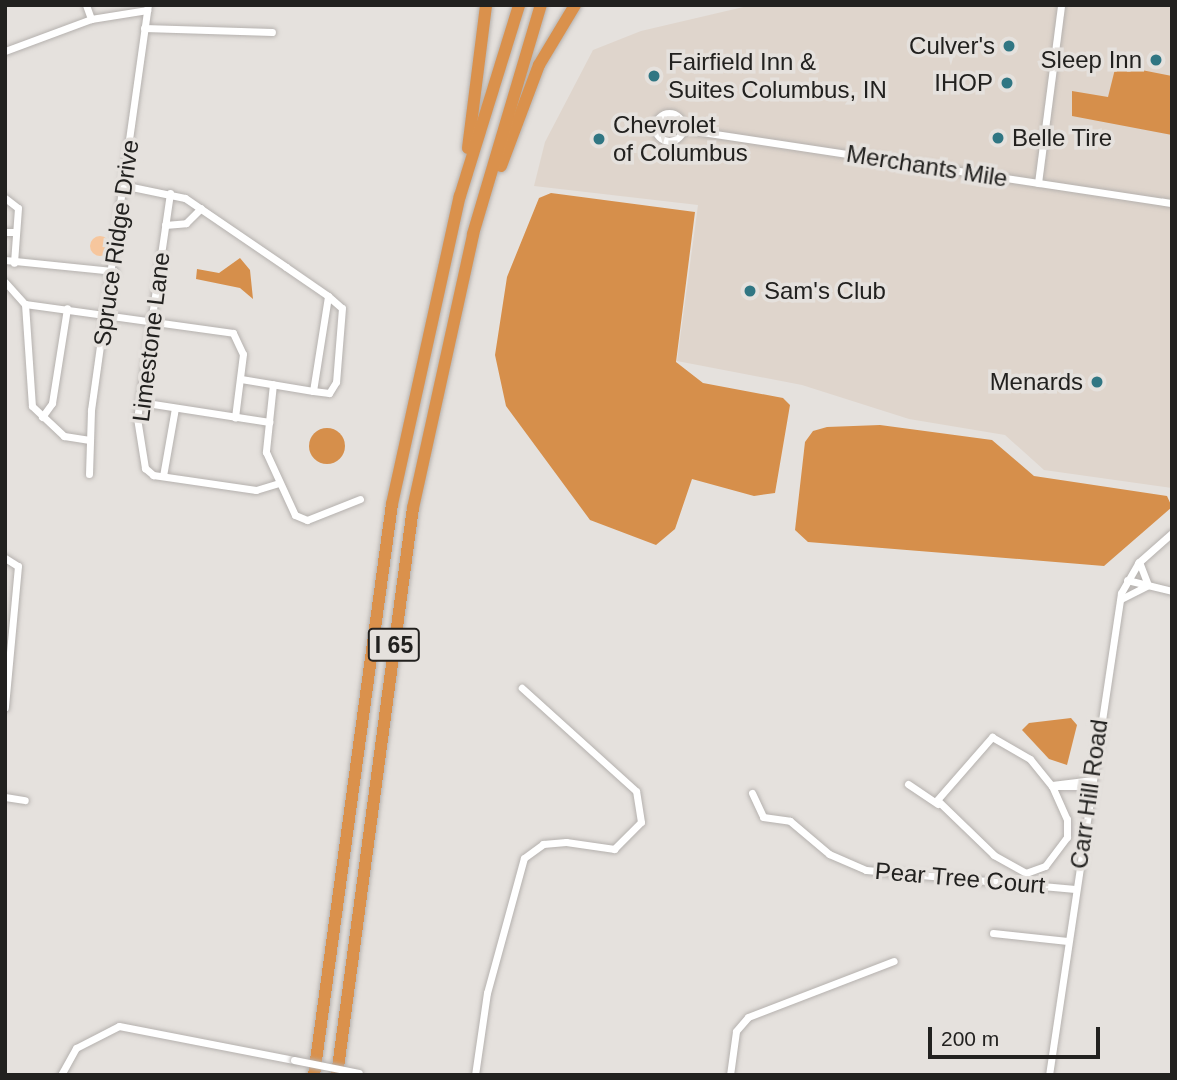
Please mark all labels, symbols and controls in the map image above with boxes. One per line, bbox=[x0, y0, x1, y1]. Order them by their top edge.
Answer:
place label: Culver's bbox=[909, 32, 995, 60]
marker: Culver's bbox=[1001, 38, 1017, 54]
place label: Sleep Inn bbox=[1041, 46, 1142, 74]
place label: Fairfield Inn & Suites Columbus, IN bbox=[668, 48, 887, 104]
marker: Sleep Inn bbox=[1148, 52, 1164, 68]
marker: Fairfield Inn & Suites Columbus, IN bbox=[646, 68, 662, 84]
place label: IHOP bbox=[934, 69, 993, 97]
marker: IHOP bbox=[999, 75, 1015, 91]
place label: Chevrolet of Columbus bbox=[613, 111, 748, 167]
place label: Belle Tire bbox=[1012, 124, 1112, 152]
marker: Belle Tire bbox=[990, 130, 1006, 146]
marker: Chevrolet of Columbus bbox=[591, 131, 607, 147]
street label: Spruce Ridge Drive bbox=[87, 138, 145, 348]
street label: Merchants Mile bbox=[844, 139, 1010, 193]
street label: Limestone Lane bbox=[126, 250, 176, 424]
place label: Sam's Club bbox=[764, 277, 886, 305]
marker: Sam's Club bbox=[742, 283, 758, 299]
place label: Menards bbox=[990, 368, 1083, 396]
marker: Menards bbox=[1089, 374, 1105, 390]
road number: I 65 bbox=[368, 625, 420, 664]
street label: Carr Hill Road bbox=[1064, 717, 1114, 871]
street label: Pear Tree Court bbox=[873, 856, 1047, 900]
scale bar bbox=[932, 1014, 1104, 1058]
text: 200 m bbox=[941, 1027, 999, 1050]

